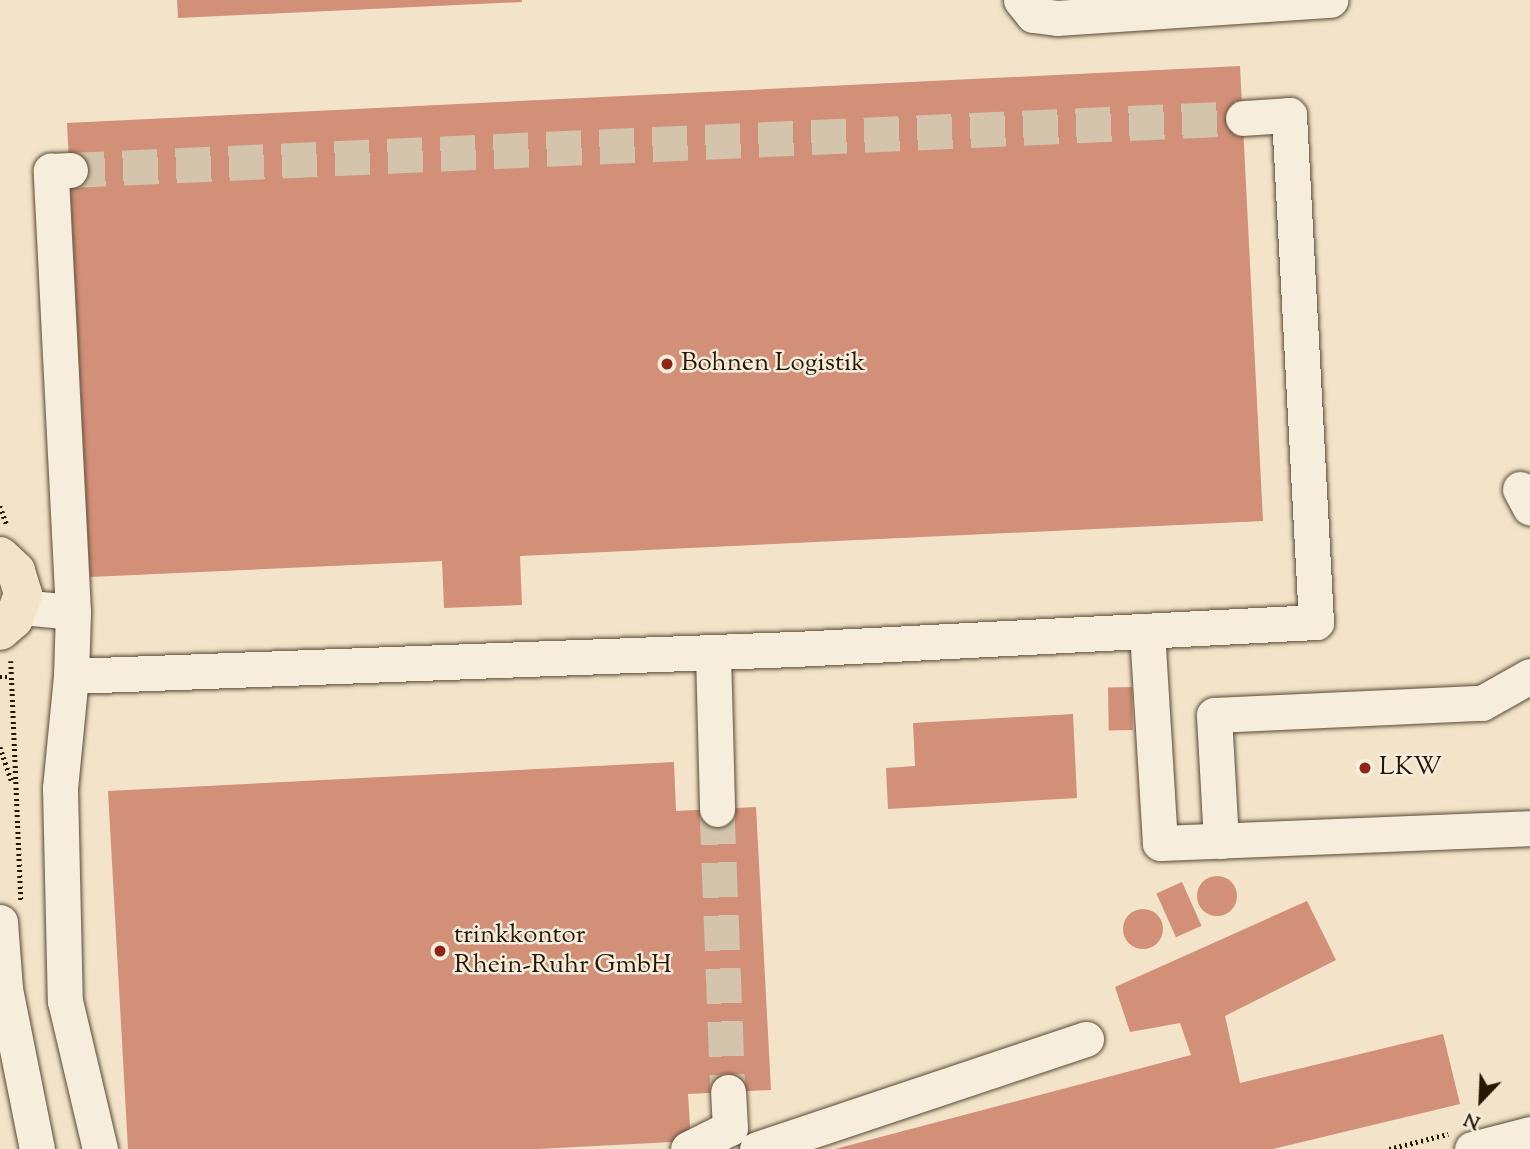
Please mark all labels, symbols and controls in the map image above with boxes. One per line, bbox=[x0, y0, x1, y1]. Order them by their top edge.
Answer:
place label: Bohnen Logistik bbox=[681, 348, 865, 380]
marker: Bohnen Logistik bbox=[659, 356, 675, 372]
place label: LKW bbox=[1379, 752, 1442, 784]
marker: LKW bbox=[1357, 760, 1373, 776]
place label: trinkkontor Rhein-Ruhr GmbH bbox=[454, 920, 672, 982]
marker: trinkkontor Rhein-Ruhr GmbH bbox=[432, 943, 448, 959]
north arrow bbox=[1446, 1065, 1516, 1135]
text: N bbox=[1460, 1104, 1485, 1135]

